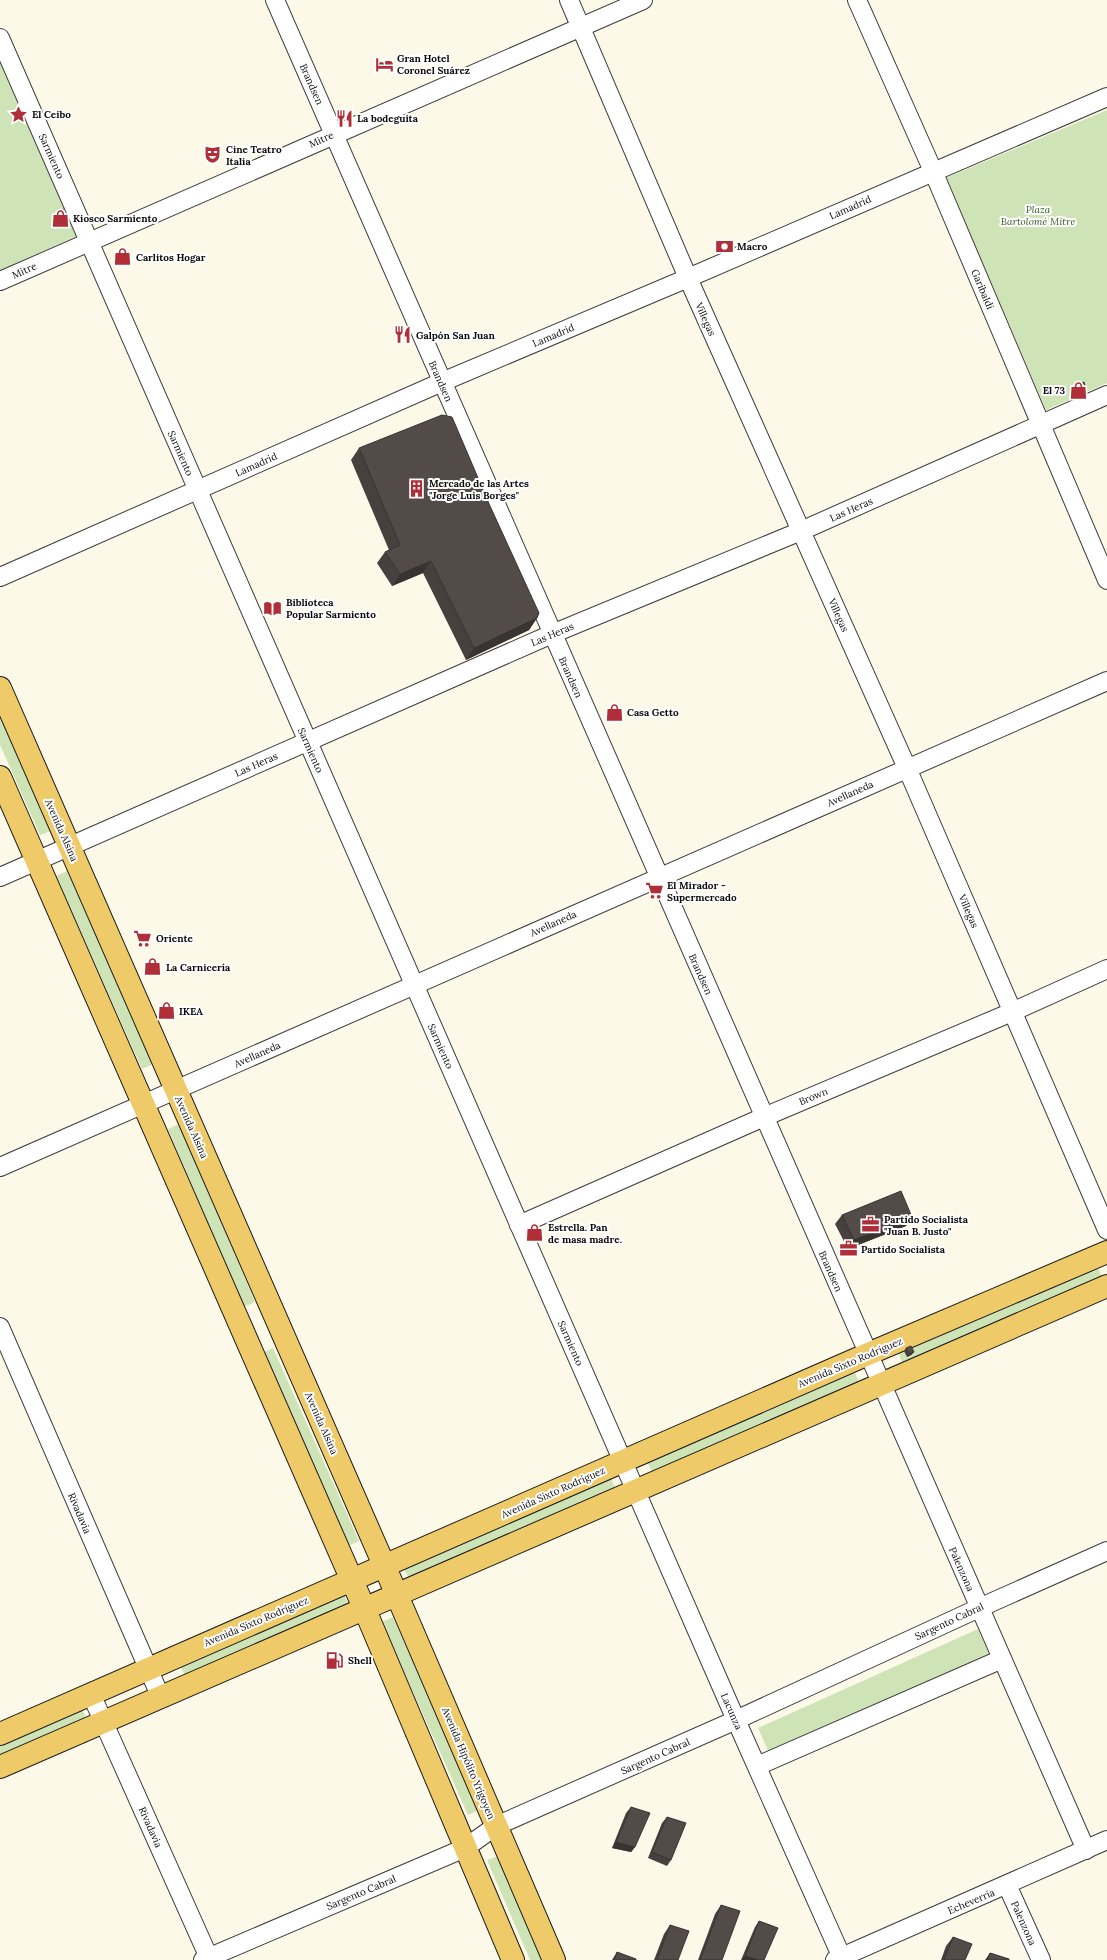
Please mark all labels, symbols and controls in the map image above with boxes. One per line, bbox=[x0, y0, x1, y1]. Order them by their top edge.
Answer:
place label: Gran Hotel Coronel Suárez bbox=[397, 52, 470, 77]
hotel icon: Gran Hotel Coronel Suárez bbox=[374, 54, 394, 74]
street label: Brandsen bbox=[297, 62, 326, 107]
place icon: El Ceibo bbox=[9, 104, 29, 124]
place label: El Ceibo bbox=[32, 108, 71, 121]
restaurant icon: La bodeguita bbox=[334, 108, 354, 128]
place label: La bodeguita bbox=[357, 112, 419, 125]
street label: Mitre bbox=[307, 128, 336, 151]
street label: Sarmiento bbox=[36, 132, 67, 181]
place label: Cine Teatro Italia bbox=[226, 143, 282, 168]
theatre icon: Cine Teatro Italia bbox=[203, 145, 223, 165]
street label: Lamadrid bbox=[827, 192, 873, 222]
park label: Plaza Bartolomé Mitre bbox=[1001, 203, 1075, 228]
shop icon: Kiosco Sarmiento bbox=[50, 208, 70, 228]
place label: Kiosco Sarmiento bbox=[73, 212, 158, 225]
bank icon: Macro bbox=[714, 236, 734, 256]
place label: Macro bbox=[737, 240, 768, 253]
shop icon: Carlitos Hogar bbox=[113, 247, 133, 267]
place label: Carlitos Hogar bbox=[136, 251, 206, 264]
street label: Mitre bbox=[10, 259, 39, 282]
street label: Garibaldi bbox=[968, 267, 997, 311]
street label: Villegas bbox=[692, 299, 719, 338]
street label: Lamadrid bbox=[530, 321, 576, 350]
restaurant icon: Galpón San Juan bbox=[393, 325, 413, 345]
place label: Galpón San Juan bbox=[416, 329, 495, 342]
street label: Brandsen bbox=[426, 359, 455, 404]
shop icon: El 73 bbox=[1068, 380, 1088, 400]
place label: El 73 bbox=[1043, 384, 1065, 397]
street label: Sarmiento bbox=[165, 429, 196, 478]
street label: Lamadrid bbox=[233, 449, 279, 479]
place label: Mercado de las Artes "Jorge Luis Borges" bbox=[429, 477, 529, 502]
building icon: Mercado de las Artes "Jorge Luis Borges" bbox=[406, 479, 426, 499]
street label: Las Heras bbox=[828, 494, 875, 525]
street label: Villegas bbox=[825, 595, 852, 634]
place label: Biblioteca Popular Sarmiento bbox=[286, 596, 376, 621]
library icon: Biblioteca Popular Sarmiento bbox=[263, 598, 283, 618]
street label: Las Heras bbox=[529, 619, 576, 649]
street label: Brandsen bbox=[556, 655, 585, 700]
shop icon: Casa Getto bbox=[604, 702, 624, 722]
place label: Casa Getto bbox=[627, 706, 679, 719]
street label: Sarmiento bbox=[295, 726, 326, 775]
street label: Las Heras bbox=[233, 749, 280, 780]
street label: Avellaneda bbox=[824, 777, 876, 810]
street label: Avenida Alsina bbox=[42, 796, 81, 863]
place label: El Mirador - Supermercado bbox=[667, 879, 737, 904]
supermarket icon: El Mirador - Supermercado bbox=[644, 881, 664, 901]
street label: Villegas bbox=[955, 891, 982, 930]
street label: Avellaneda bbox=[527, 907, 579, 940]
supermarket icon: Oriente bbox=[133, 928, 153, 948]
place label: Oriente bbox=[156, 932, 194, 945]
street label: Brandsen bbox=[686, 952, 715, 997]
shop icon: La Carnicería bbox=[143, 957, 163, 977]
place label: La Carnicería bbox=[166, 961, 231, 974]
shop icon: IKEA bbox=[156, 1001, 176, 1021]
place label: IKEA bbox=[179, 1005, 203, 1018]
street label: Sarmiento bbox=[425, 1022, 456, 1071]
street label: Avellaneda bbox=[231, 1038, 283, 1071]
street label: Brown bbox=[797, 1085, 830, 1108]
street label: Avenida Alsina bbox=[172, 1093, 211, 1160]
place label: Partido Socialista "Juan B. Justo" bbox=[884, 1213, 969, 1238]
office icon: Partido Socialista "Juan B. Justo" bbox=[861, 1215, 881, 1235]
place label: Estrella. Pan de masa madre. bbox=[548, 1221, 622, 1246]
shop icon: Estrella. Pan de masa madre. bbox=[525, 1223, 545, 1243]
office icon: Partido Socialista bbox=[838, 1239, 858, 1259]
place label: Partido Socialista bbox=[861, 1243, 946, 1256]
street label: Brandsen bbox=[816, 1249, 845, 1294]
street label: Sarmiento bbox=[555, 1319, 586, 1368]
street label: Avenida Sixto Rodríguez bbox=[795, 1335, 904, 1391]
street label: Avenida Alsina bbox=[302, 1389, 341, 1456]
street label: Avenida Sixto Rodríguez bbox=[498, 1464, 607, 1522]
street label: Rivadavia bbox=[65, 1491, 94, 1536]
street label: Palenzona bbox=[946, 1545, 977, 1594]
street label: Avenida Sixto Rodríguez bbox=[201, 1594, 310, 1650]
street label: Sargento Cabral bbox=[913, 1600, 986, 1643]
fuel station icon: Shell bbox=[325, 1650, 345, 1670]
place label: Shell bbox=[348, 1654, 372, 1667]
street label: Lacunza bbox=[718, 1691, 745, 1732]
street label: Avenida Hipólito Yrigoyen bbox=[439, 1704, 498, 1821]
street label: Sargento Cabral bbox=[619, 1735, 692, 1778]
street label: Rivadavia bbox=[136, 1805, 165, 1850]
street label: Sargento Cabral bbox=[324, 1872, 398, 1913]
street label: Echeverría bbox=[946, 1886, 997, 1917]
street label: Palenzona bbox=[1008, 1899, 1039, 1948]

